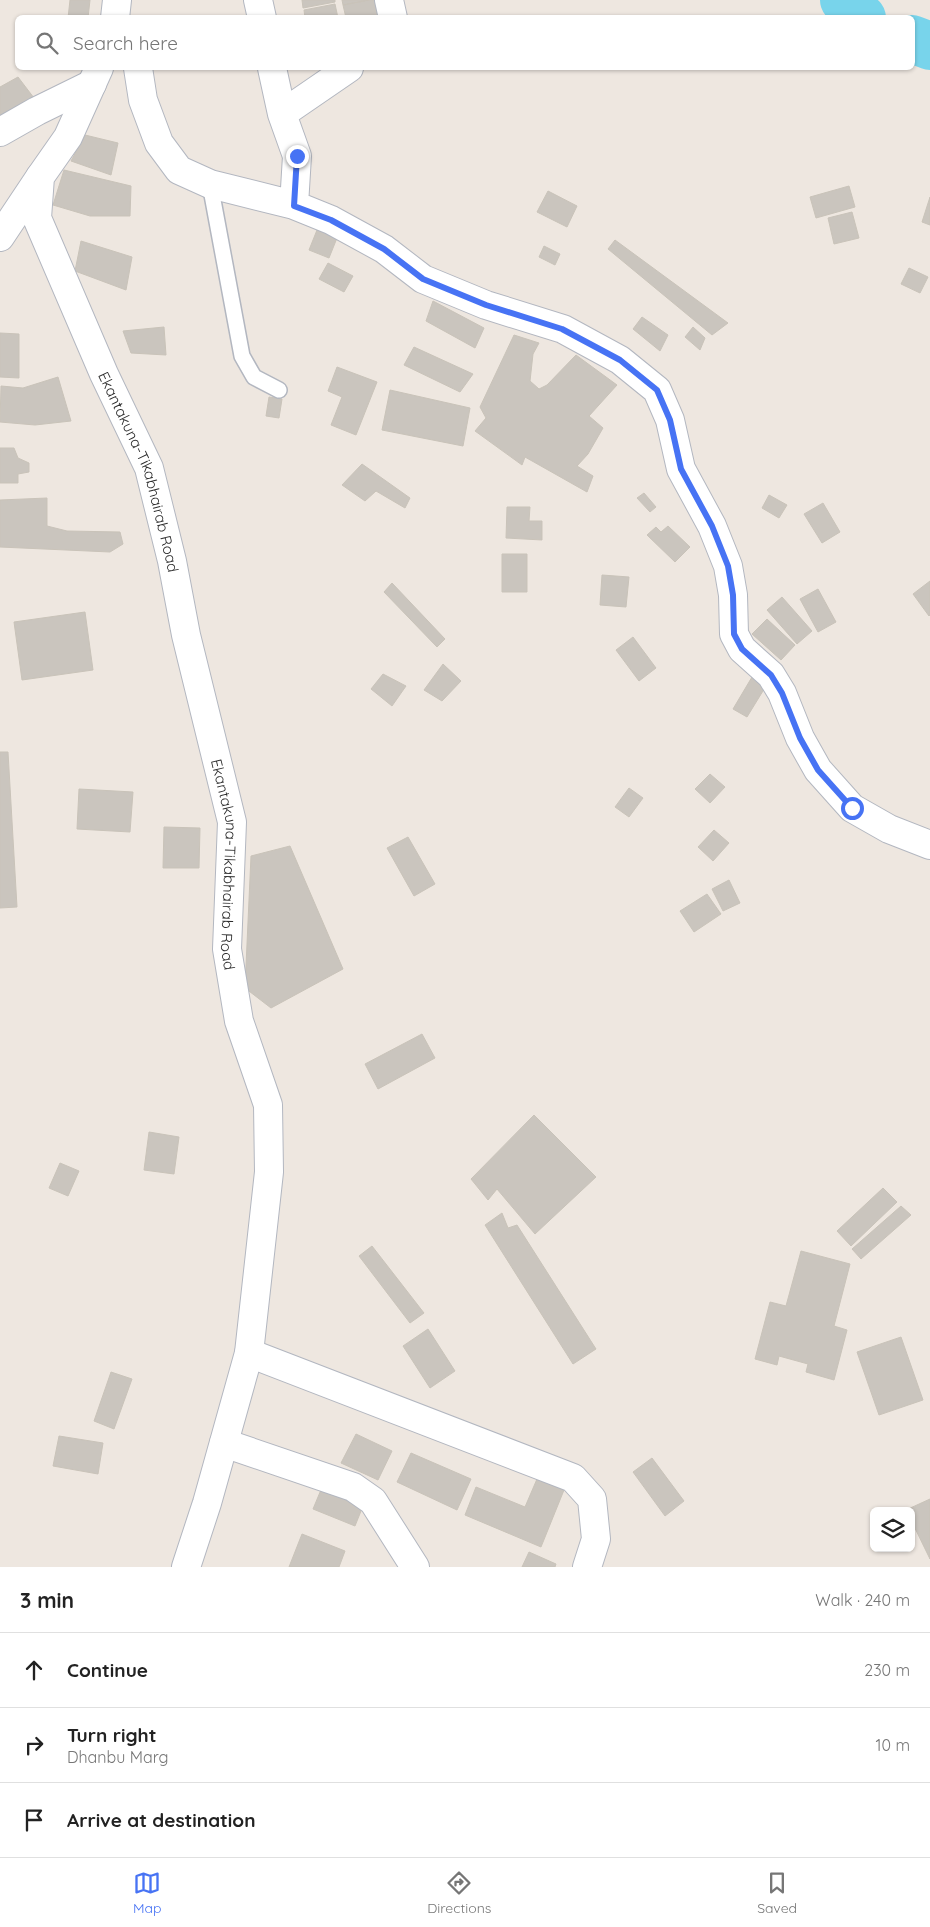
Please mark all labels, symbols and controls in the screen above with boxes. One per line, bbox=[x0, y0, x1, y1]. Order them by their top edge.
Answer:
search box bbox=[15, 15, 915, 70]
icon: search bbox=[33, 29, 61, 57]
text: Search here bbox=[73, 31, 178, 55]
route end bbox=[286, 145, 309, 168]
street label: Ekantakuna-Tikabhairab Road bbox=[95, 368, 183, 574]
street label: Ekantakuna-Tikabhairab Road bbox=[207, 757, 241, 971]
route start bbox=[841, 797, 864, 820]
map controls bbox=[870, 1507, 915, 1552]
button: layers bbox=[870, 1507, 915, 1552]
text: 3 min bbox=[20, 1587, 74, 1613]
text: Walk · 240 m bbox=[815, 1590, 910, 1610]
icon: ahead bbox=[20, 1656, 48, 1684]
text: Continue bbox=[67, 1658, 148, 1682]
text: 230 m bbox=[864, 1660, 910, 1680]
text: Turn right bbox=[67, 1723, 156, 1747]
icon: right bbox=[20, 1731, 48, 1759]
text: 10 m bbox=[876, 1735, 910, 1755]
text: Dhanbu Marg bbox=[67, 1747, 169, 1767]
icon: arrive bbox=[20, 1806, 48, 1834]
text: Arrive at destination bbox=[67, 1808, 256, 1832]
tab: Map bbox=[133, 1869, 161, 1917]
tab: Directions bbox=[427, 1869, 491, 1917]
tab: Saved bbox=[757, 1869, 797, 1917]

